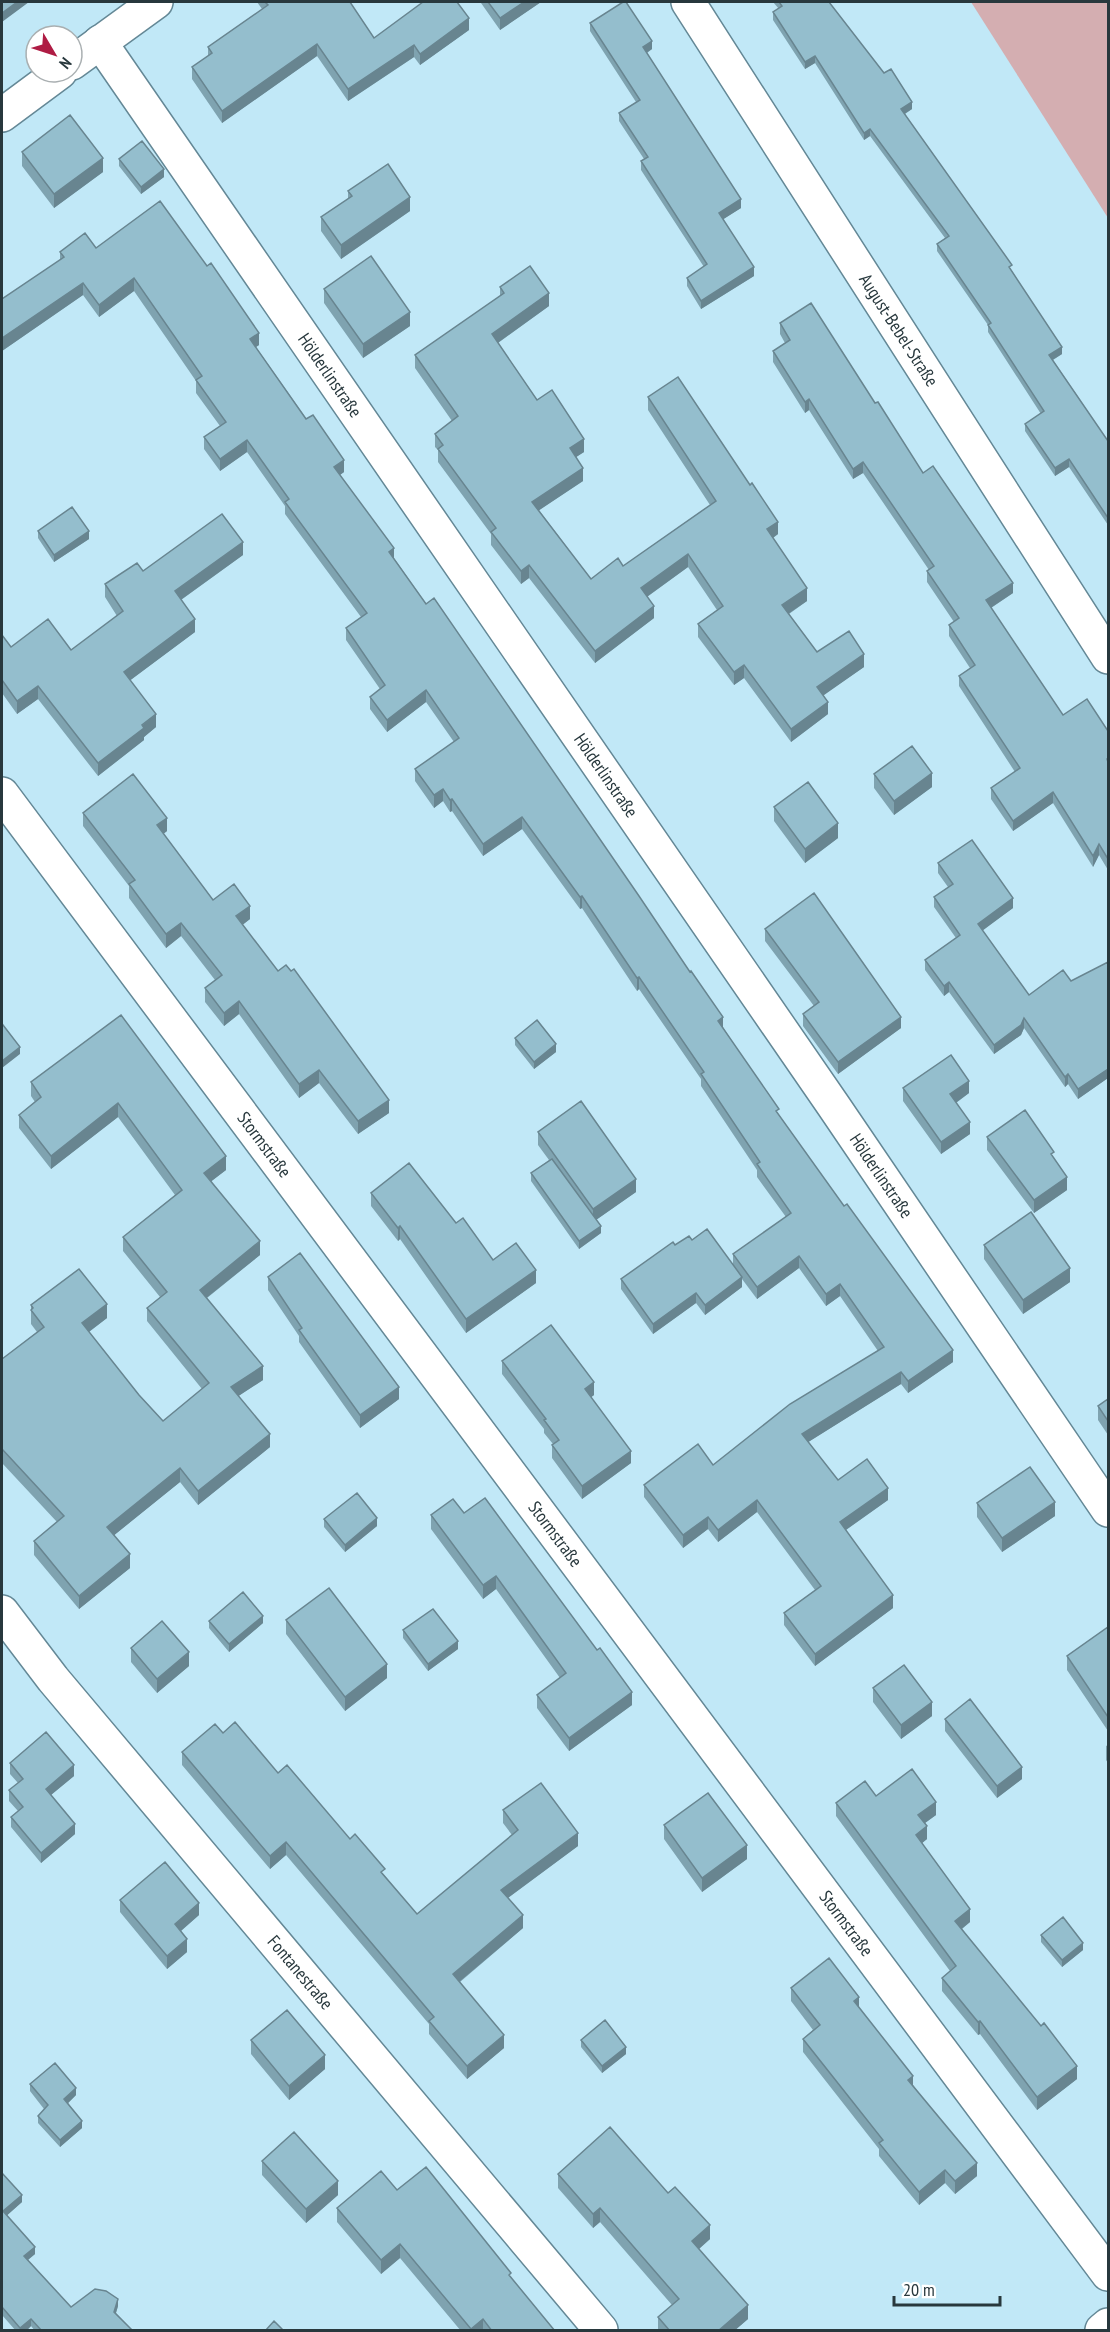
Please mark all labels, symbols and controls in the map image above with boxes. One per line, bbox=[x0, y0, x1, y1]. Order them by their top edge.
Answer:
north arrow bbox=[24, 24, 84, 84]
text: N bbox=[55, 54, 76, 73]
street label: August-Bebel-Straße bbox=[854, 269, 944, 391]
street label: Hölderlinstraße bbox=[293, 329, 367, 422]
street label: Hölderlinstraße bbox=[569, 729, 643, 822]
street label: Stormstraße bbox=[233, 1107, 297, 1182]
street label: Hölderlinstraße bbox=[845, 1129, 918, 1222]
street label: Stormstraße bbox=[523, 1496, 588, 1571]
street label: Stormstraße bbox=[814, 1886, 879, 1961]
street label: Fontanestraße bbox=[263, 1930, 338, 2014]
scale bar bbox=[894, 2269, 1000, 2307]
text: 20 m bbox=[903, 2278, 935, 2301]

